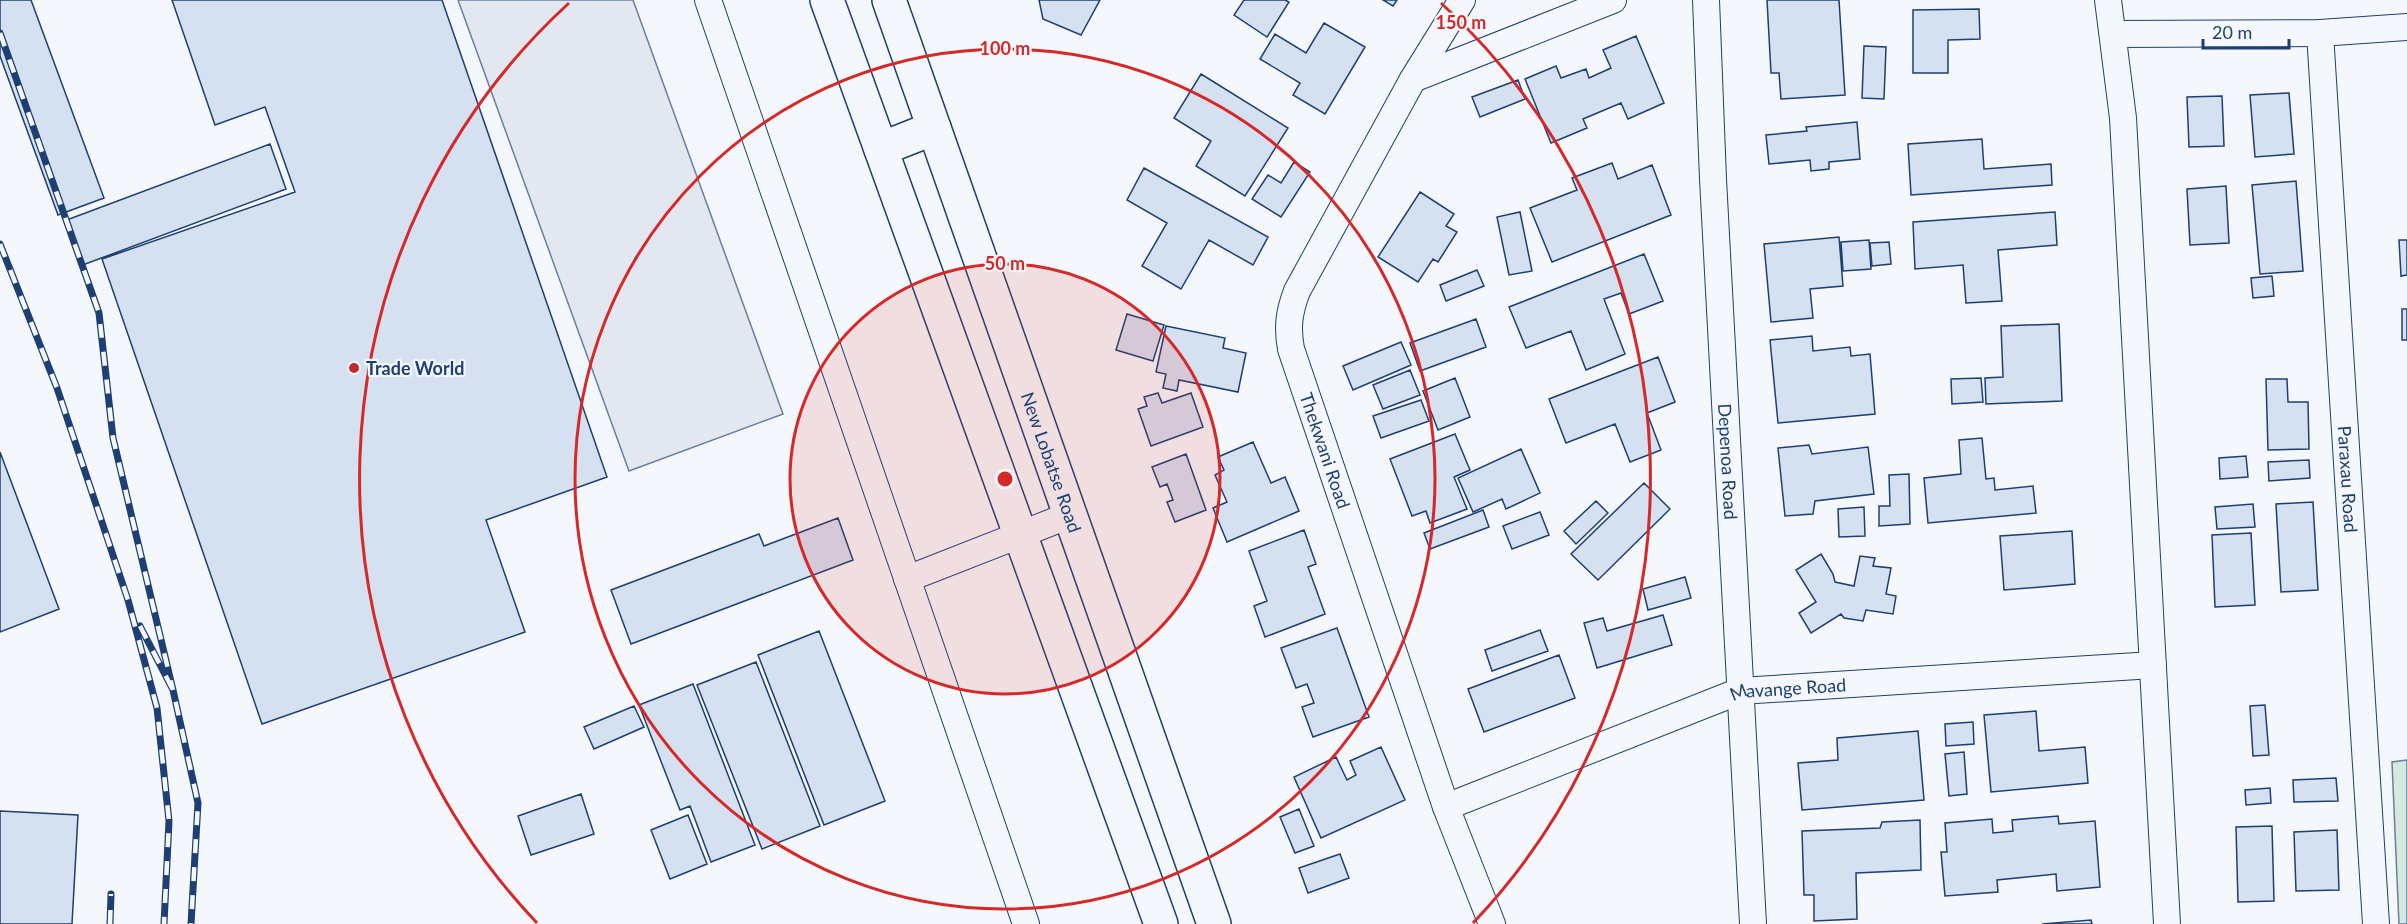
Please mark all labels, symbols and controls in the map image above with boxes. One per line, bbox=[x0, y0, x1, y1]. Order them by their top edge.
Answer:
text: 150 m bbox=[1436, 11, 1486, 33]
scale bar bbox=[2203, 12, 2288, 50]
text: 20 m bbox=[2212, 21, 2252, 43]
text: 100 m bbox=[980, 37, 1030, 59]
text: 50 m bbox=[985, 252, 1025, 274]
place label: Trade World bbox=[366, 357, 464, 379]
marker: Trade World bbox=[347, 361, 361, 375]
street label: New Lobatse Road bbox=[1017, 389, 1086, 535]
street label: Thekwani Road bbox=[1296, 390, 1355, 511]
street label: Depenoa Road bbox=[1714, 403, 1742, 520]
street label: Paraxau Road bbox=[2334, 425, 2362, 533]
centre of rings bbox=[995, 469, 1015, 489]
street label: Mavange Road bbox=[1726, 673, 1847, 705]

